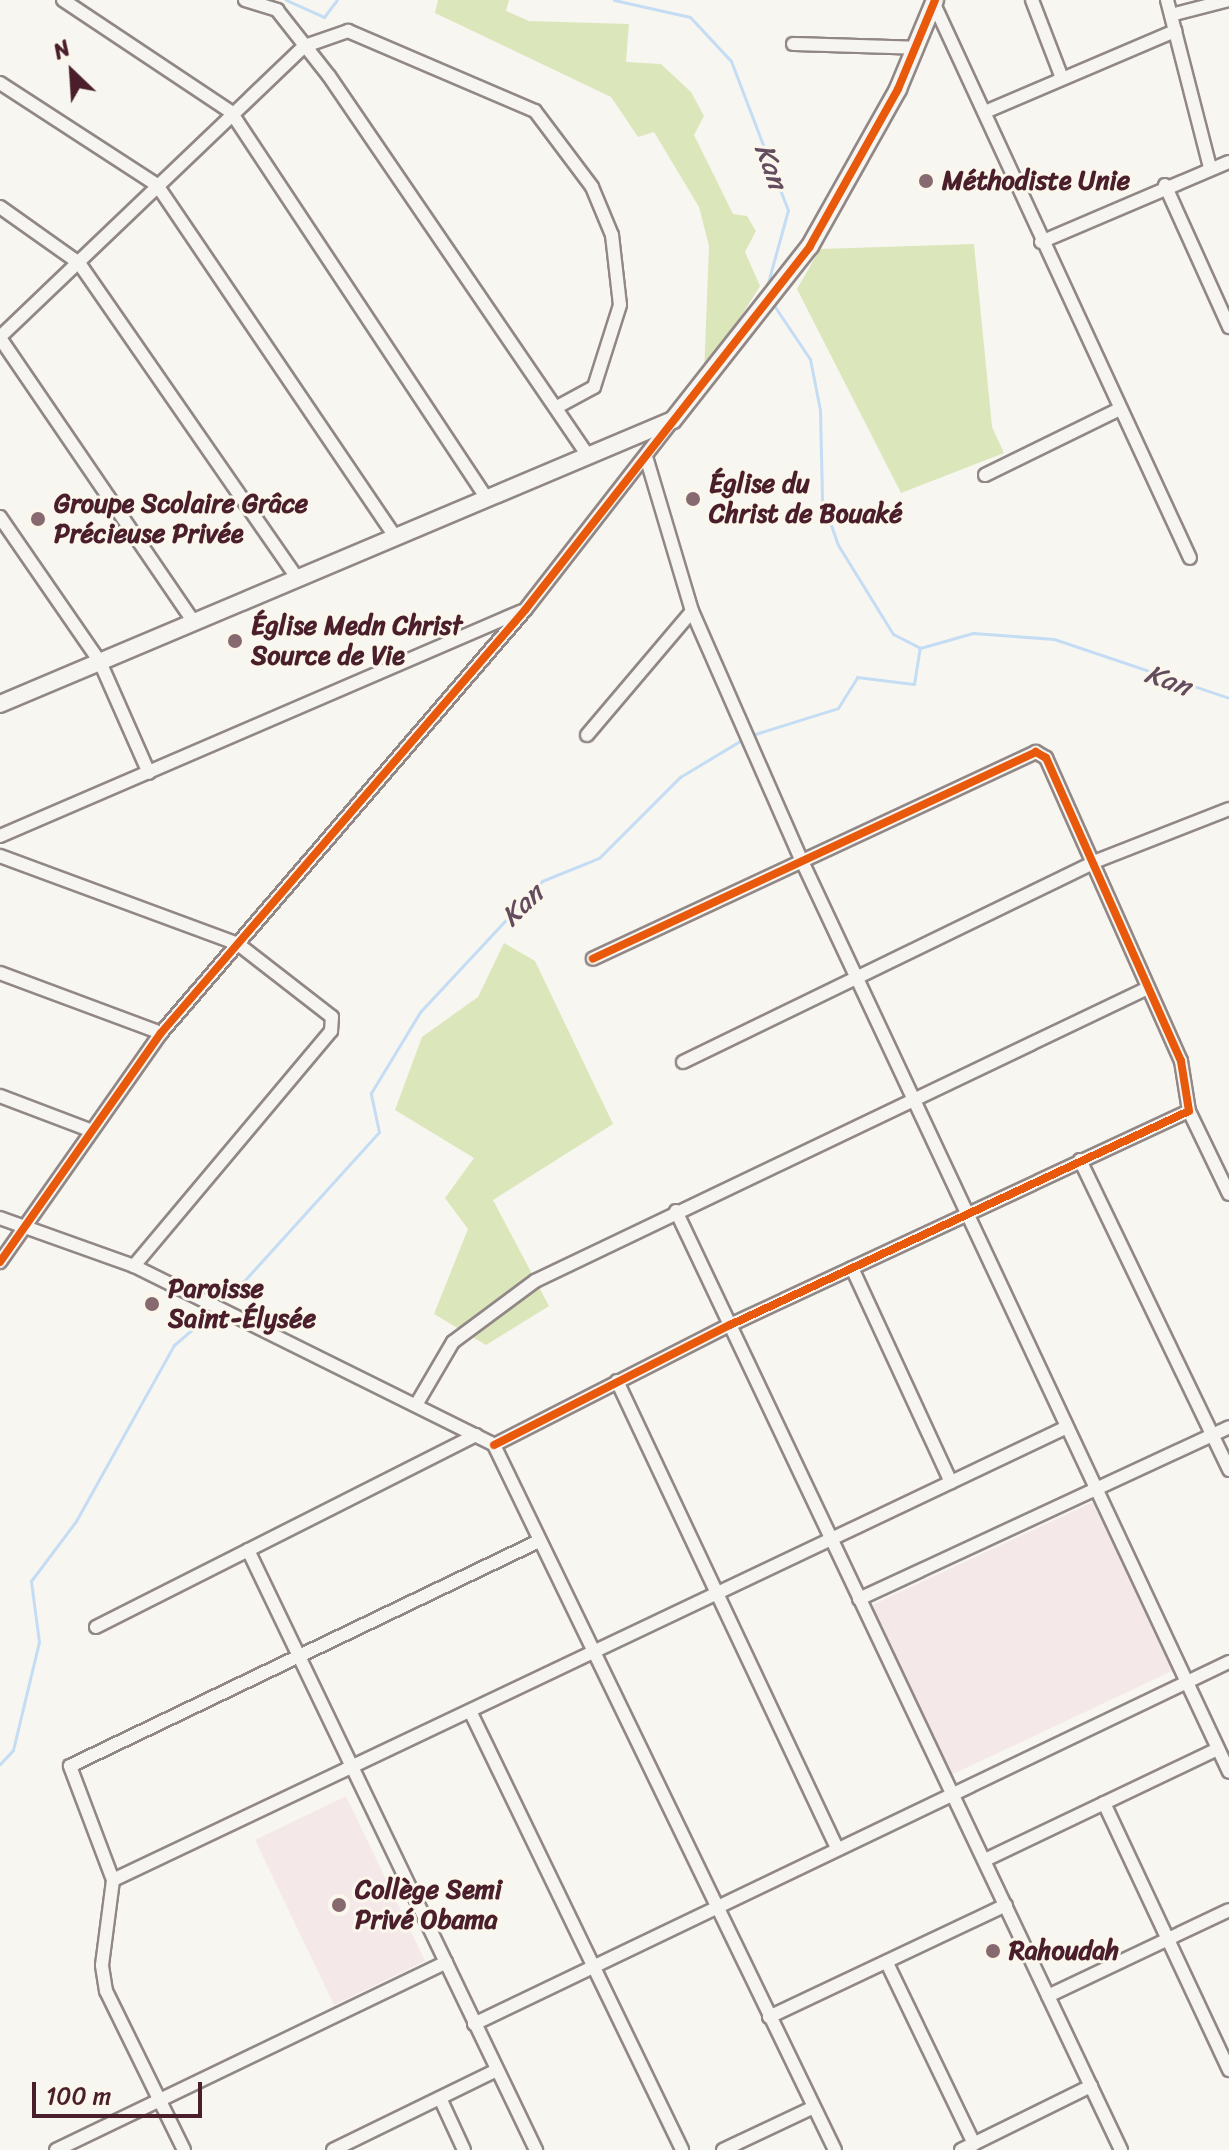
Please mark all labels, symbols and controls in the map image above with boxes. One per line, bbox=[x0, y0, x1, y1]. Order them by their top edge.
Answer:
text: N bbox=[46, 29, 77, 71]
north arrow bbox=[32, 32, 112, 112]
water label: Kan bbox=[747, 138, 795, 194]
place label: Méthodiste Unie bbox=[942, 165, 1130, 197]
marker: Méthodiste Unie bbox=[917, 172, 935, 190]
place label: Église du Christ de Bouaké bbox=[709, 468, 903, 530]
place label: Groupe Scolaire Grâce Précieuse Privée bbox=[54, 488, 308, 550]
marker: Église du Christ de Bouaké bbox=[684, 490, 702, 508]
marker: Groupe Scolaire Grâce Précieuse Privée bbox=[29, 510, 47, 528]
place label: Église Medn Christ Source de Vie bbox=[251, 610, 463, 672]
marker: Église Medn Christ Source de Vie bbox=[226, 632, 244, 650]
water label: Kan bbox=[1141, 657, 1195, 703]
water label: Kan bbox=[494, 877, 550, 933]
place label: Paroisse Saint-Élysée bbox=[168, 1273, 316, 1334]
marker: Paroisse Saint-Élysée bbox=[143, 1295, 161, 1313]
place label: Collège Semi Privé Obama bbox=[355, 1874, 503, 1936]
marker: Collège Semi Privé Obama bbox=[330, 1896, 348, 1914]
place label: Rahoudah bbox=[1009, 1935, 1119, 1967]
marker: Rahoudah bbox=[984, 1942, 1002, 1960]
scale bar bbox=[36, 2066, 206, 2116]
text: 100 m bbox=[46, 2075, 111, 2117]

